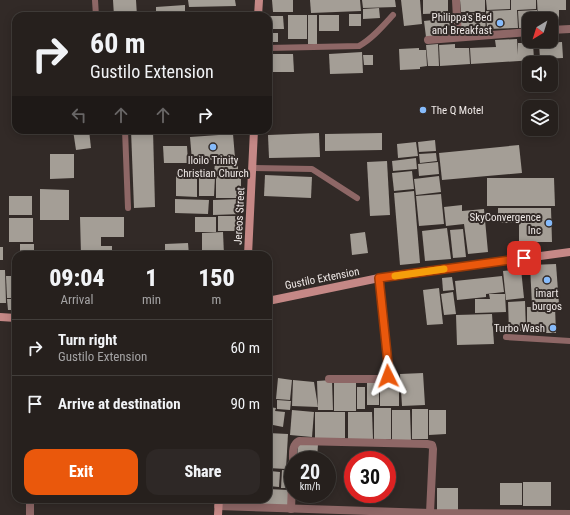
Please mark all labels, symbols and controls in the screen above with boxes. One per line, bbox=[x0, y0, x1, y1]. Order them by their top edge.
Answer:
place label: Philippa's Bed and Breakfast bbox=[432, 11, 492, 37]
north arrow bbox=[522, 12, 558, 48]
map controls bbox=[522, 12, 558, 136]
marker: Philippa's Bed and Breakfast bbox=[495, 18, 505, 28]
text: 60 m bbox=[90, 27, 146, 60]
icon: right bbox=[24, 28, 76, 80]
button: sound bbox=[522, 56, 558, 92]
text: Gustilo Extension bbox=[90, 61, 214, 82]
button: layers bbox=[522, 100, 558, 136]
icon: left bbox=[68, 104, 90, 126]
icon: ahead bbox=[110, 104, 132, 126]
icon: ahead bbox=[152, 104, 174, 126]
icon: right bbox=[194, 104, 216, 126]
place label: The Q Motel bbox=[431, 104, 484, 117]
marker: The Q Motel bbox=[418, 105, 428, 115]
marker: Iloilo Trinity Christian Church bbox=[208, 142, 218, 152]
place label: Iloilo Trinity Christian Church bbox=[177, 154, 249, 180]
street label: Jereos Street bbox=[231, 187, 248, 245]
place label: SkyConvergence Inc bbox=[469, 211, 541, 237]
marker: SkyConvergence Inc bbox=[544, 218, 554, 228]
pin bbox=[507, 241, 541, 275]
icon: arrive bbox=[513, 247, 535, 269]
text: 09:04 bbox=[49, 264, 105, 292]
text: 1 bbox=[145, 264, 158, 292]
text: 150 bbox=[198, 264, 235, 292]
street label: Gustilo Extension bbox=[284, 265, 360, 292]
marker: imart burgos bbox=[542, 275, 552, 285]
place label: imart burgos bbox=[532, 287, 562, 313]
text: Arrival bbox=[60, 292, 94, 307]
text: min bbox=[142, 292, 161, 307]
text: m bbox=[212, 292, 221, 307]
place label: Turbo Wash bbox=[494, 322, 545, 335]
marker: Turbo Wash bbox=[548, 323, 558, 333]
text: Turn right bbox=[58, 331, 117, 349]
icon: right bbox=[24, 337, 46, 359]
text: 60 m bbox=[230, 339, 260, 357]
text: Gustilo Extension bbox=[58, 349, 147, 364]
position arrow bbox=[367, 355, 409, 397]
icon: arrive bbox=[24, 393, 46, 415]
text: Arrive at destination bbox=[58, 395, 181, 413]
text: 90 m bbox=[230, 395, 260, 413]
button: Exit bbox=[24, 449, 138, 495]
button: Share bbox=[146, 449, 260, 495]
speed limit sign: 30 bbox=[344, 451, 396, 503]
text: 20 bbox=[300, 460, 320, 484]
text: km/h bbox=[300, 481, 320, 492]

